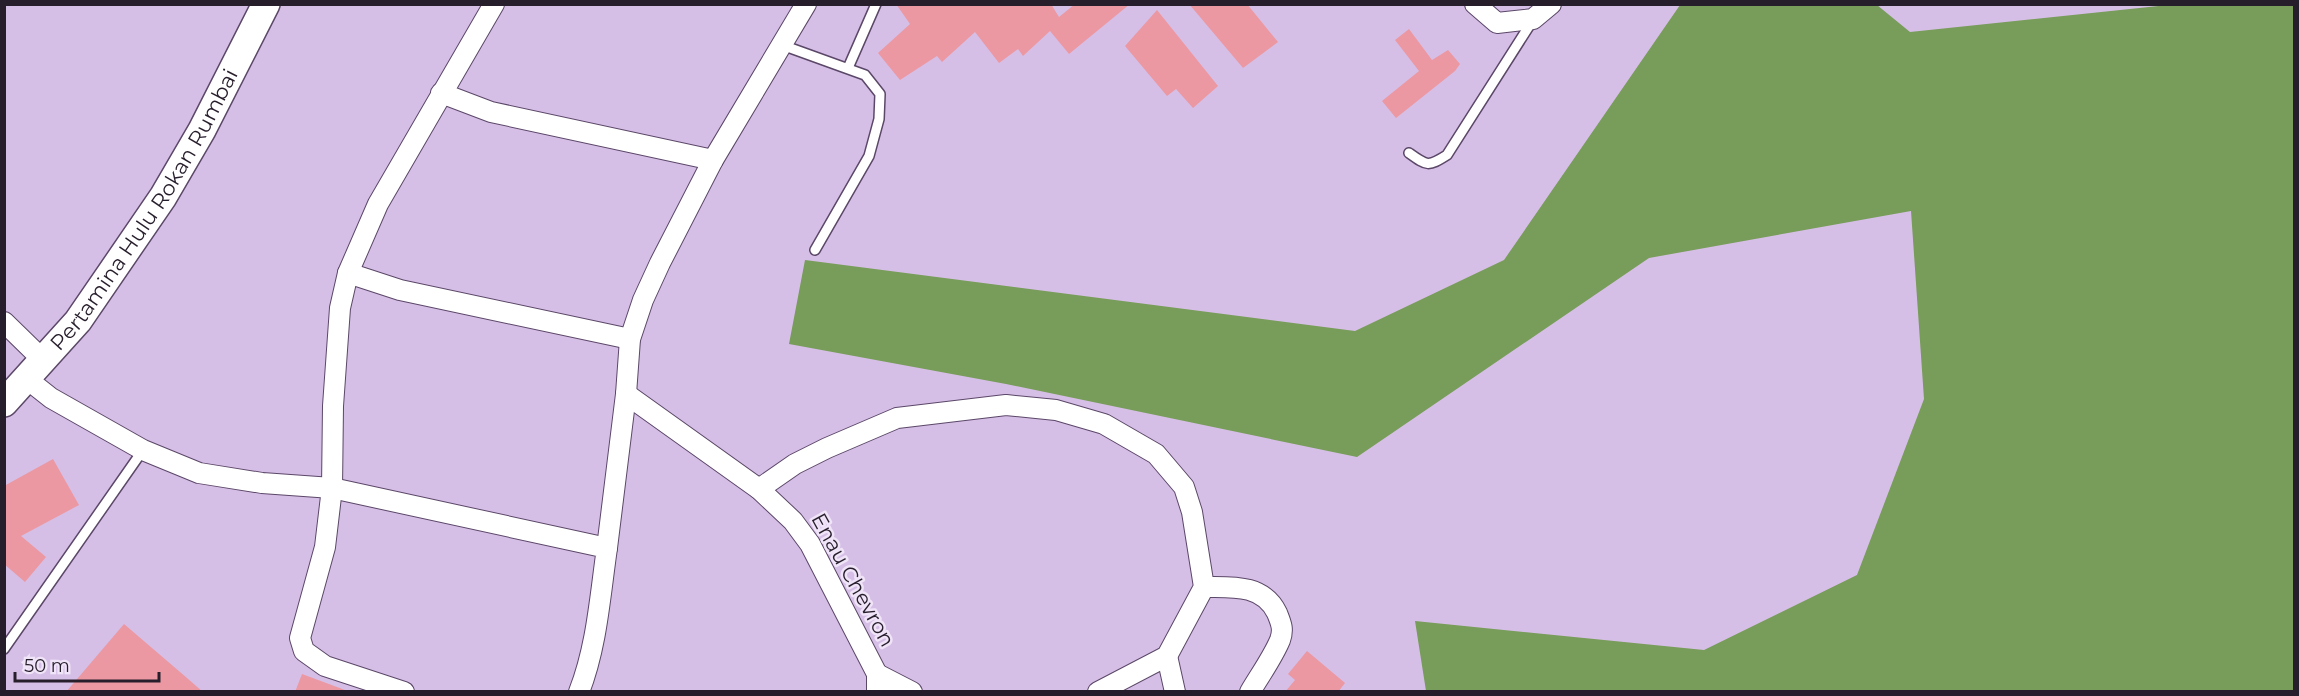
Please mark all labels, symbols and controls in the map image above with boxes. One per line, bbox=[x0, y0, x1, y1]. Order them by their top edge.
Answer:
street label: Pertamina Hulu Rokan Rumbai bbox=[45, 65, 243, 355]
street label: Enau Chevron bbox=[806, 509, 900, 651]
scale bar bbox=[15, 645, 159, 683]
text: 50 m bbox=[24, 655, 70, 677]

